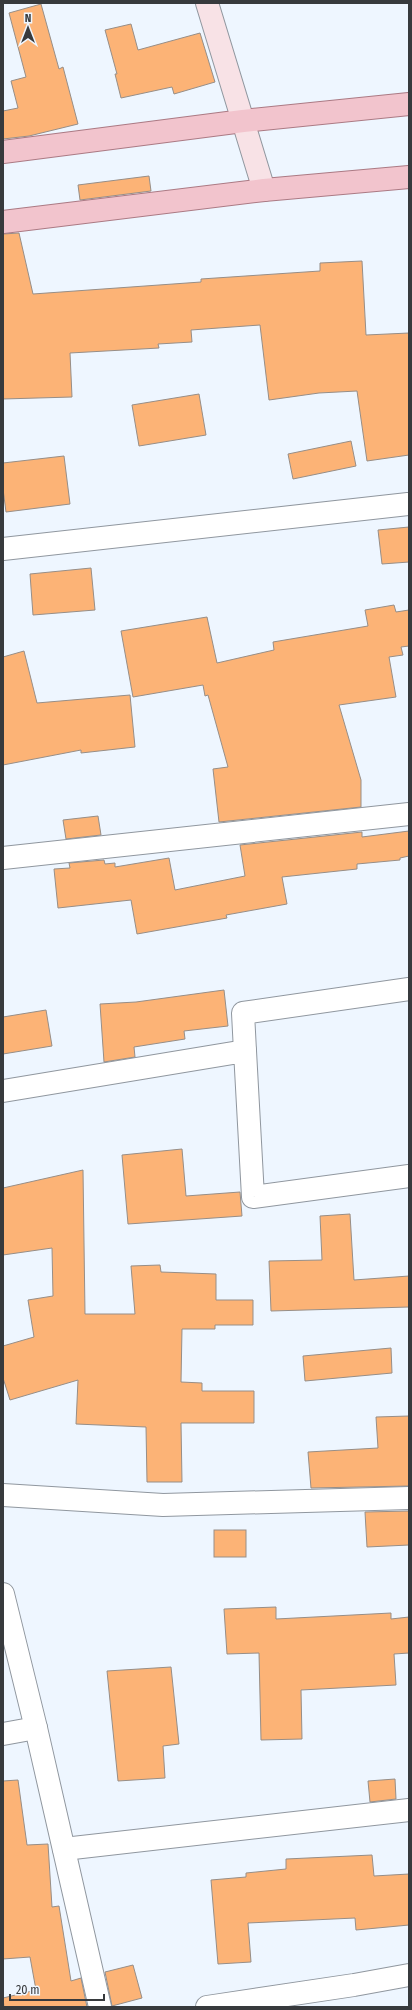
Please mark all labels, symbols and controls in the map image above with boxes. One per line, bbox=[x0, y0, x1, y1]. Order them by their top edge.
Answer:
north arrow bbox=[8, 8, 48, 48]
text: N bbox=[25, 12, 31, 25]
scale bar bbox=[10, 1976, 104, 2002]
text: 20 m bbox=[16, 1983, 40, 1997]

